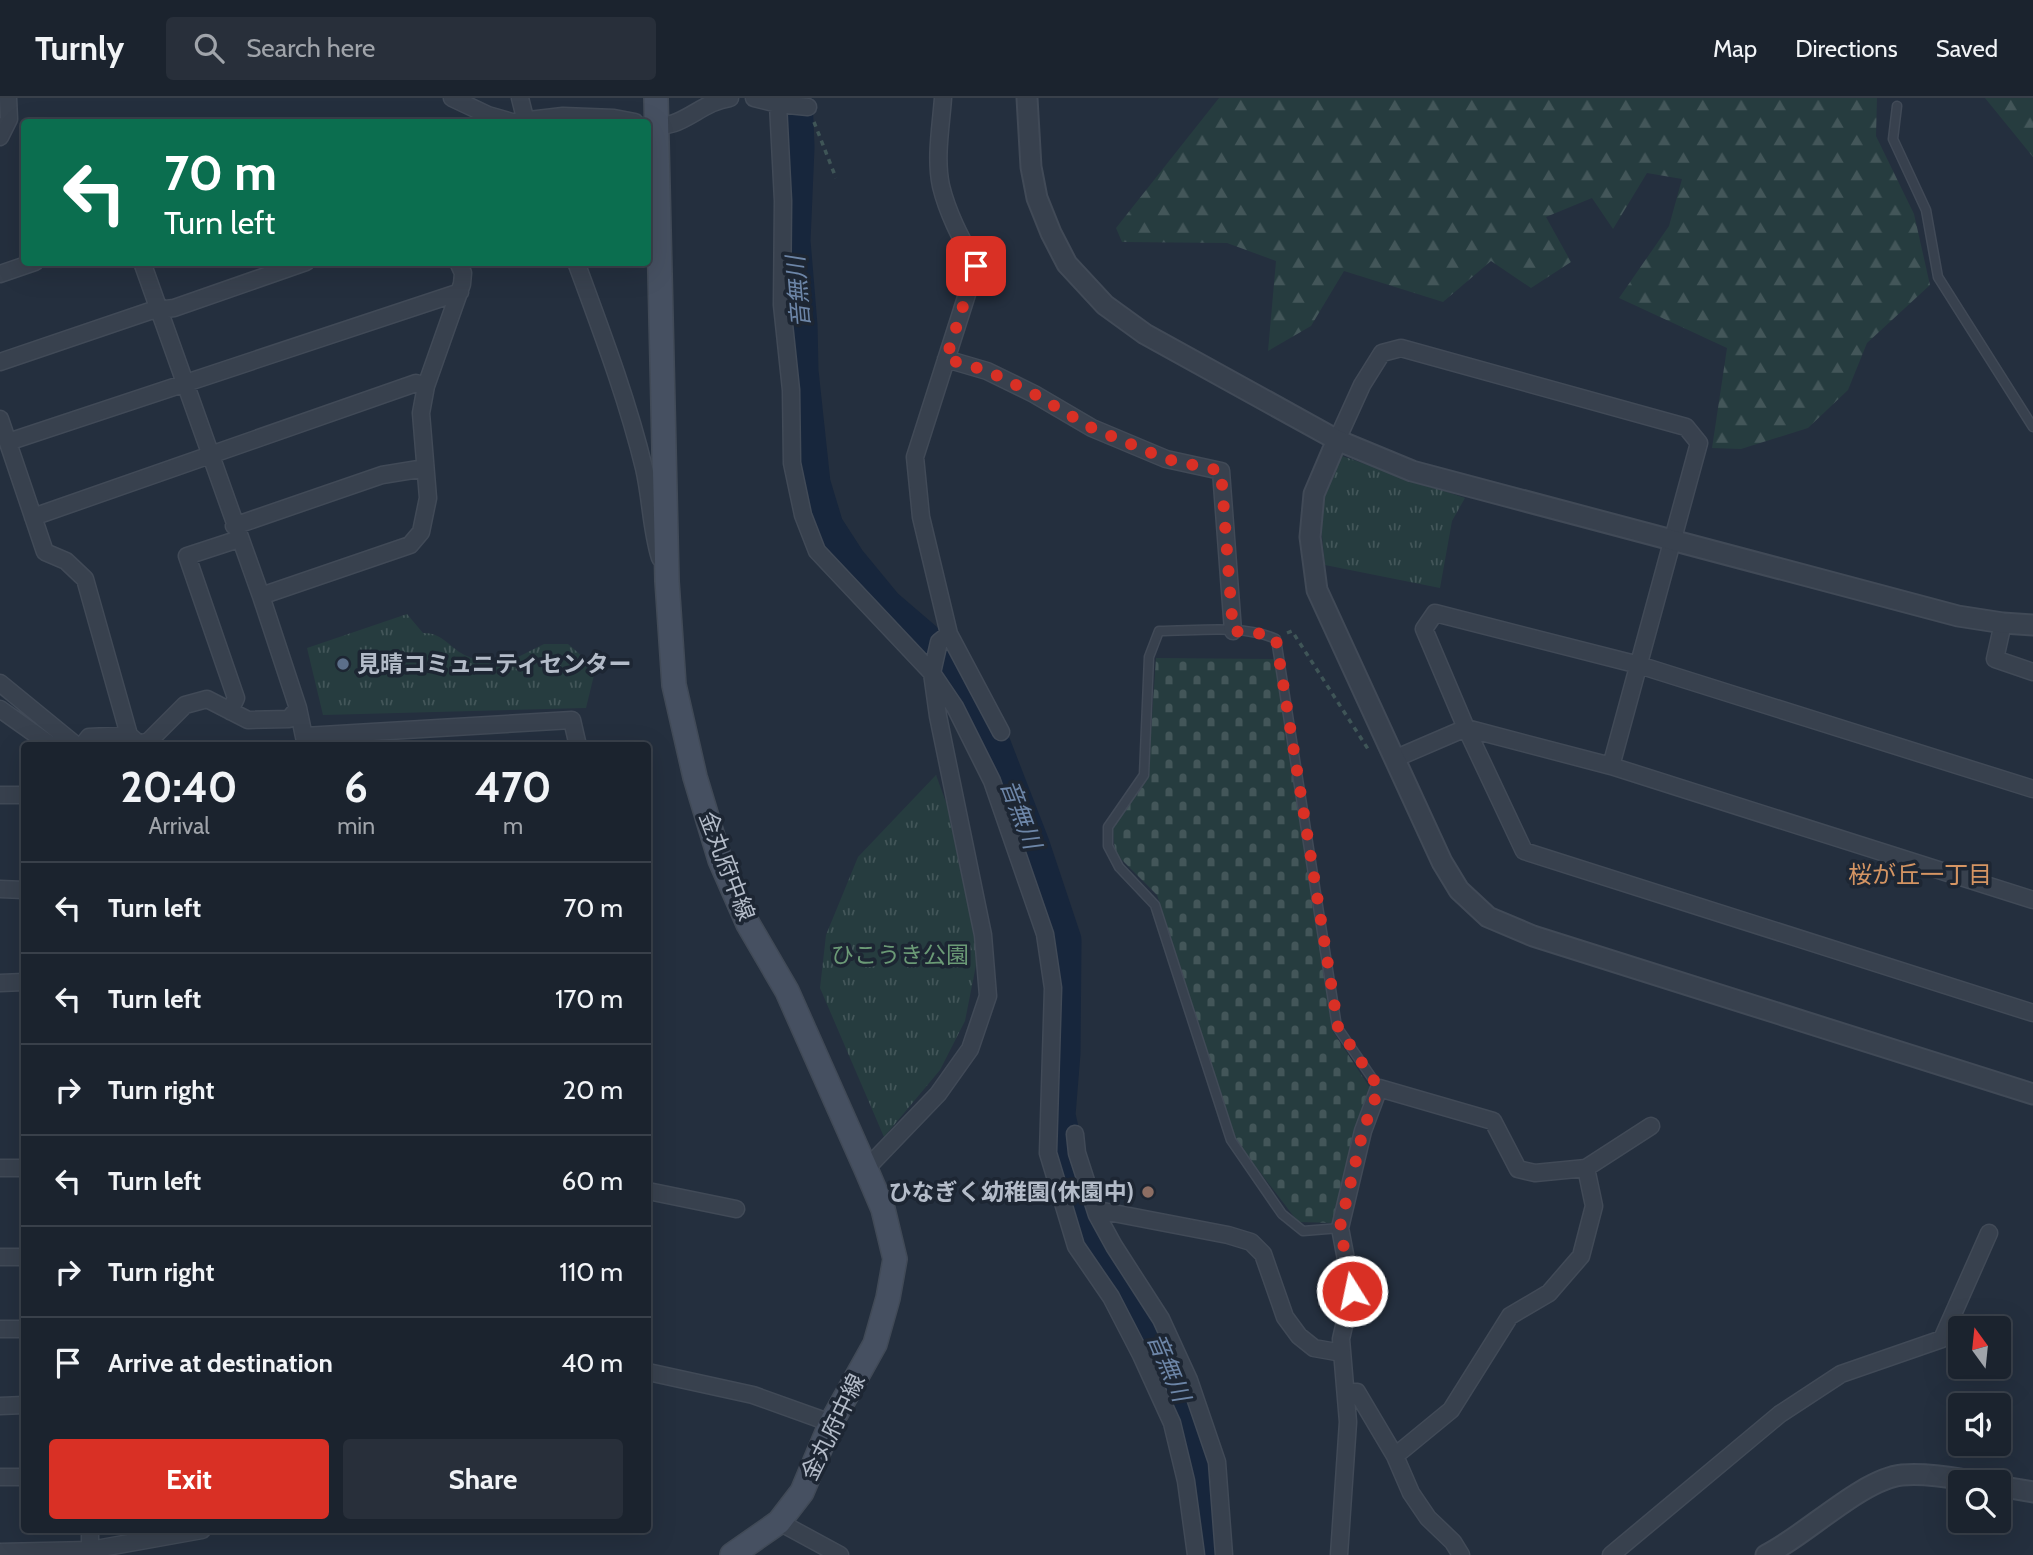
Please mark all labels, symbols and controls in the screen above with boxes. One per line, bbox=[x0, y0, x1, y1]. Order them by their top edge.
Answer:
search box bbox=[166, 17, 656, 80]
text: Turnly bbox=[35, 28, 124, 68]
icon: search bbox=[190, 29, 228, 67]
text: Search here bbox=[246, 32, 375, 64]
text: Map bbox=[1713, 34, 1757, 63]
text: Directions bbox=[1795, 34, 1898, 63]
text: Saved bbox=[1936, 34, 1998, 63]
text: 70 m bbox=[164, 143, 277, 202]
icon: left bbox=[49, 147, 140, 238]
text: Turn left bbox=[164, 203, 275, 242]
pin bbox=[946, 236, 1006, 296]
icon: arrive bbox=[957, 247, 995, 285]
water label: 音無川 bbox=[780, 252, 816, 329]
place label: 見晴コミュニティセンター bbox=[357, 650, 632, 678]
marker: 見晴コミュニティセンター bbox=[335, 656, 351, 672]
text: 20:40 bbox=[121, 761, 238, 813]
text: 6 bbox=[344, 761, 368, 813]
text: 470 bbox=[475, 761, 551, 813]
water label: 音無川 bbox=[995, 775, 1049, 856]
street label: 金丸府中線 bbox=[693, 807, 761, 925]
text: Arrival bbox=[148, 812, 210, 840]
text: min bbox=[337, 812, 375, 840]
text: m bbox=[503, 812, 523, 840]
district label: 桜が丘一丁目 bbox=[1848, 860, 1992, 889]
icon: left bbox=[49, 889, 87, 927]
text: Turn left bbox=[108, 892, 201, 924]
text: 70 m bbox=[563, 892, 623, 924]
park label: ひこうき公園 bbox=[831, 941, 969, 969]
icon: left bbox=[49, 980, 87, 1018]
text: Turn left bbox=[108, 983, 201, 1015]
text: 170 m bbox=[555, 983, 623, 1015]
icon: right bbox=[49, 1071, 87, 1109]
text: Turn right bbox=[108, 1074, 214, 1106]
text: 20 m bbox=[563, 1074, 623, 1106]
icon: left bbox=[49, 1162, 87, 1200]
text: Turn left bbox=[108, 1165, 201, 1197]
text: 60 m bbox=[561, 1165, 623, 1197]
place label: ひなぎく幼稚園(休園中) bbox=[888, 1178, 1134, 1206]
marker: ひなぎく幼稚園(休園中) bbox=[1140, 1184, 1156, 1200]
icon: right bbox=[49, 1253, 87, 1291]
position arrow bbox=[1315, 1254, 1389, 1328]
text: Turn right bbox=[108, 1256, 214, 1288]
text: 110 m bbox=[559, 1256, 623, 1288]
north arrow bbox=[1948, 1316, 2011, 1379]
map controls bbox=[1948, 1316, 2011, 1533]
water label: 音無川 bbox=[1142, 1328, 1198, 1409]
icon: arrive bbox=[49, 1344, 87, 1382]
text: Arrive at destination bbox=[108, 1347, 333, 1379]
text: 40 m bbox=[561, 1347, 623, 1379]
street label: 金丸府中線 bbox=[795, 1369, 871, 1485]
button: sound bbox=[1948, 1393, 2011, 1456]
button: Exit bbox=[49, 1439, 329, 1519]
button: Share bbox=[343, 1439, 623, 1519]
button: search bbox=[1948, 1470, 2011, 1533]

